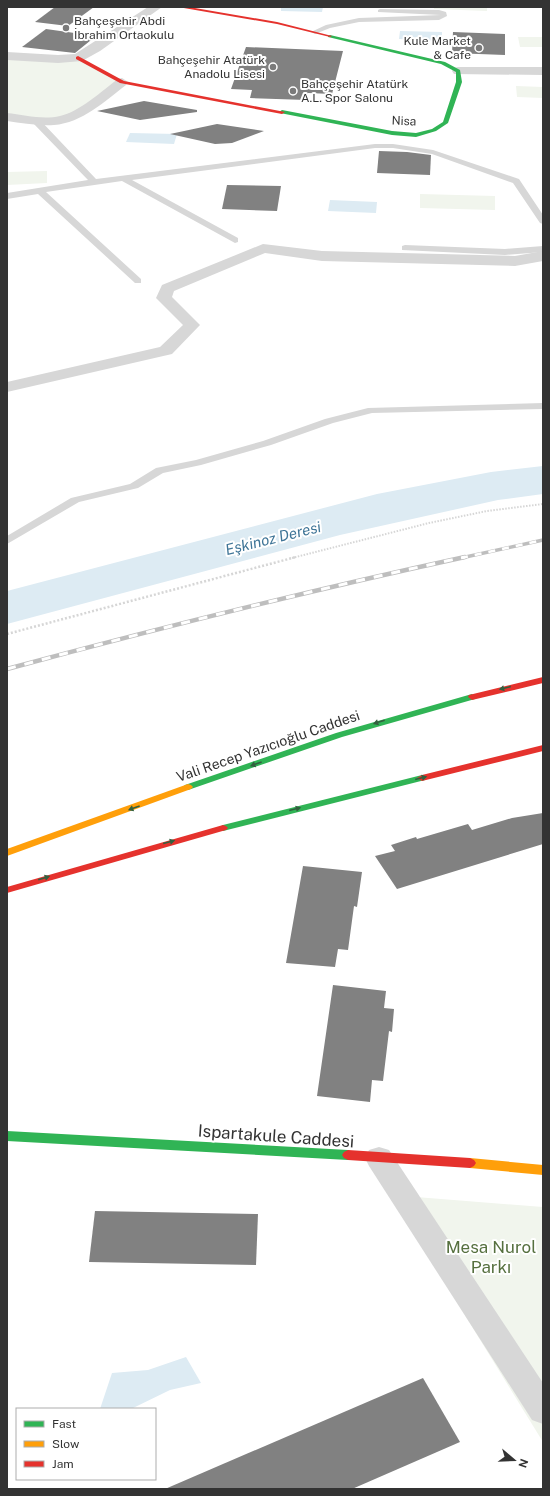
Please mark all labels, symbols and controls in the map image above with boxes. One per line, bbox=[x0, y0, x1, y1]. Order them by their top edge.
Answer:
place label: Bahçeşehir Abdi İbrahim Ortaokulu bbox=[74, 14, 174, 42]
marker: Bahçeşehir Abdi İbrahim Ortaokulu bbox=[61, 23, 71, 33]
place label: Kule Market & Cafe bbox=[404, 34, 471, 62]
marker: Kule Market & Cafe bbox=[474, 43, 484, 53]
place label: Bahçeşehir Atatürk Anadolu Lisesi bbox=[158, 53, 265, 81]
marker: Bahçeşehir Atatürk Anadolu Lisesi bbox=[268, 62, 278, 72]
place label: Bahçeşehir Atatürk A.L. Spor Salonu bbox=[301, 77, 409, 105]
marker: Bahçeşehir Atatürk A.L. Spor Salonu bbox=[288, 86, 298, 96]
street label: Nisa bbox=[391, 114, 417, 128]
water label: Eşkinoz Deresi bbox=[223, 518, 323, 558]
one-way arrow bbox=[499, 685, 511, 691]
street label: Vali Recep Yazıcıoğlu Caddesi bbox=[174, 707, 362, 785]
one-way arrow bbox=[373, 719, 385, 725]
one-way arrow bbox=[250, 761, 262, 767]
one-way arrow bbox=[415, 775, 427, 781]
one-way arrow bbox=[128, 805, 140, 811]
one-way arrow bbox=[289, 806, 301, 812]
one-way arrow bbox=[163, 839, 175, 845]
one-way arrow bbox=[39, 875, 51, 881]
street label: Ispartakule Caddesi bbox=[197, 1121, 355, 1151]
park label: Mesa Nurol Parkı bbox=[446, 1237, 536, 1277]
legend bbox=[16, 1408, 156, 1480]
text: Fast bbox=[52, 1417, 77, 1431]
text: Slow bbox=[52, 1437, 80, 1451]
north arrow bbox=[494, 1440, 534, 1480]
text: Jam bbox=[52, 1457, 74, 1471]
text: N bbox=[516, 1457, 531, 1469]

